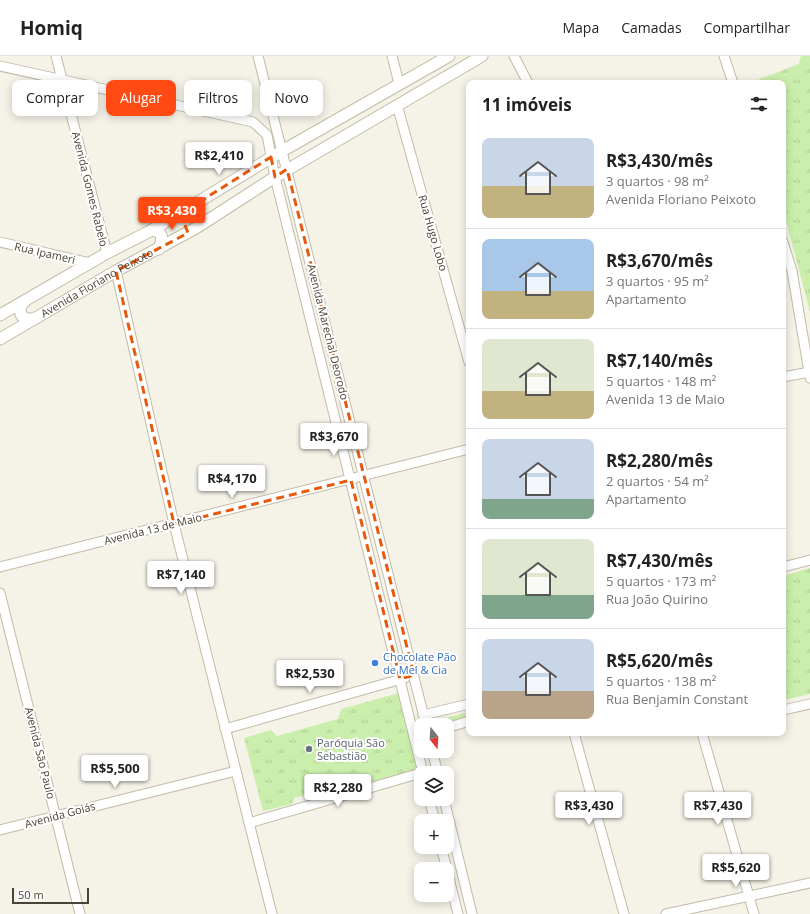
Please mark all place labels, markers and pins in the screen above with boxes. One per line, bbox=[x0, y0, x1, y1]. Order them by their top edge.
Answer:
pin: R$2,410 bbox=[182, 142, 256, 176]
pin: R$3,430 bbox=[135, 197, 209, 231]
pin: R$3,670 bbox=[297, 423, 371, 457]
pin: R$4,170 bbox=[195, 465, 269, 499]
pin: R$7,140 bbox=[144, 561, 218, 595]
place label: Chocolate Pão de Mel & Cia bbox=[383, 649, 457, 677]
marker: Chocolate Pão de Mel & Cia bbox=[370, 658, 380, 668]
pin: R$2,530 bbox=[273, 660, 347, 694]
place label: Paróquia São Sebastião bbox=[317, 735, 385, 763]
marker: Paróquia São Sebastião bbox=[304, 744, 314, 754]
pin: R$5,500 bbox=[78, 755, 152, 789]
pin: R$2,280 bbox=[301, 774, 375, 808]
pin: R$3,430 bbox=[552, 792, 626, 826]
pin: R$7,430 bbox=[681, 792, 755, 826]
pin: R$5,620 bbox=[699, 854, 773, 888]

